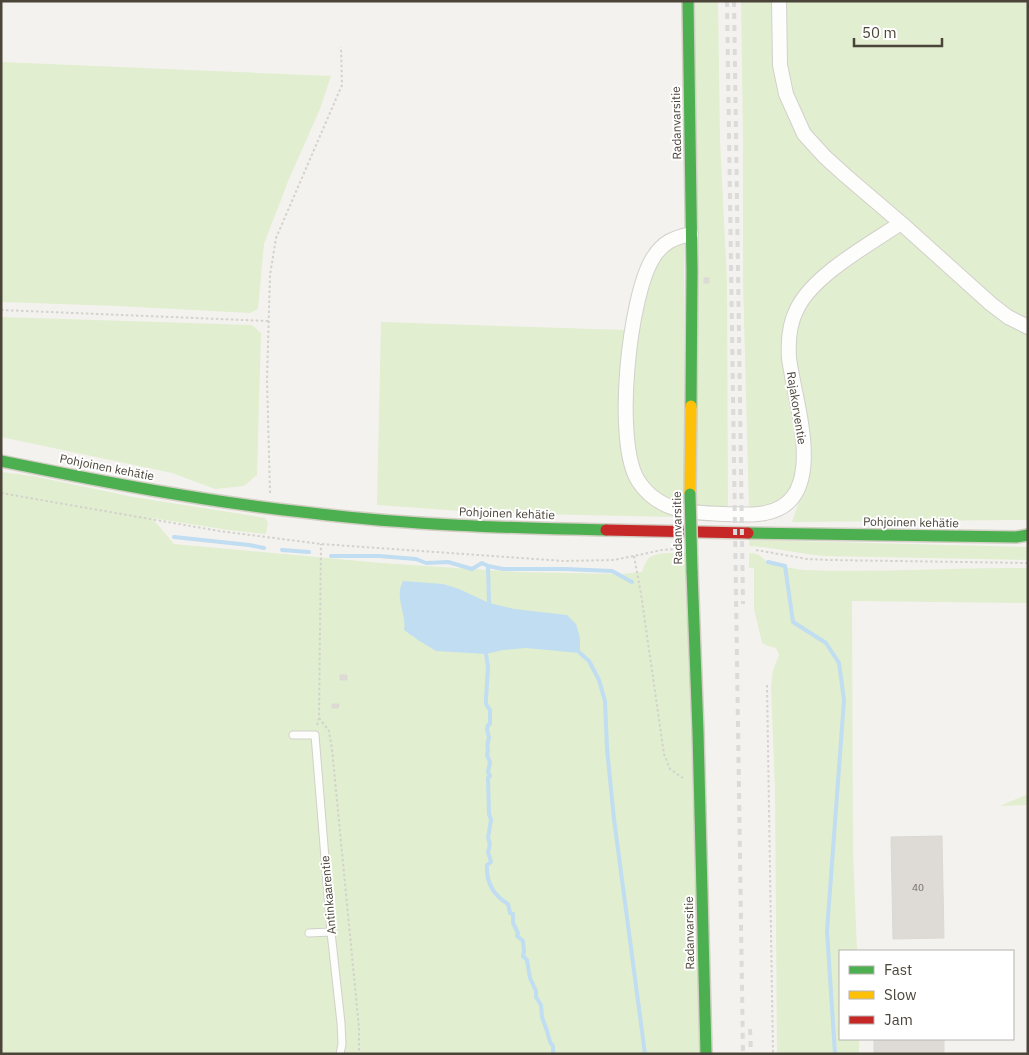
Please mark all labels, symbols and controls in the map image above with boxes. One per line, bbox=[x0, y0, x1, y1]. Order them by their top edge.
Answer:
scale bar bbox=[854, 15, 942, 47]
text: 50 m bbox=[862, 23, 897, 42]
street label: Radanvarsitie bbox=[668, 86, 684, 160]
street label: Rajakorventie bbox=[784, 370, 810, 446]
street label: Pohjoinen kehätie bbox=[58, 450, 156, 484]
street label: Radanvarsitie bbox=[669, 491, 685, 565]
street label: Pohjoinen kehätie bbox=[459, 504, 556, 522]
street label: Pohjoinen kehätie bbox=[863, 514, 960, 530]
street label: Antinkaarentie bbox=[317, 855, 339, 935]
house number: 40 bbox=[912, 881, 924, 894]
street label: Radanvarsitie bbox=[681, 896, 697, 970]
legend bbox=[839, 950, 1014, 1040]
text: Fast bbox=[884, 960, 912, 979]
text: Slow bbox=[884, 985, 917, 1004]
text: Jam bbox=[884, 1010, 913, 1029]

